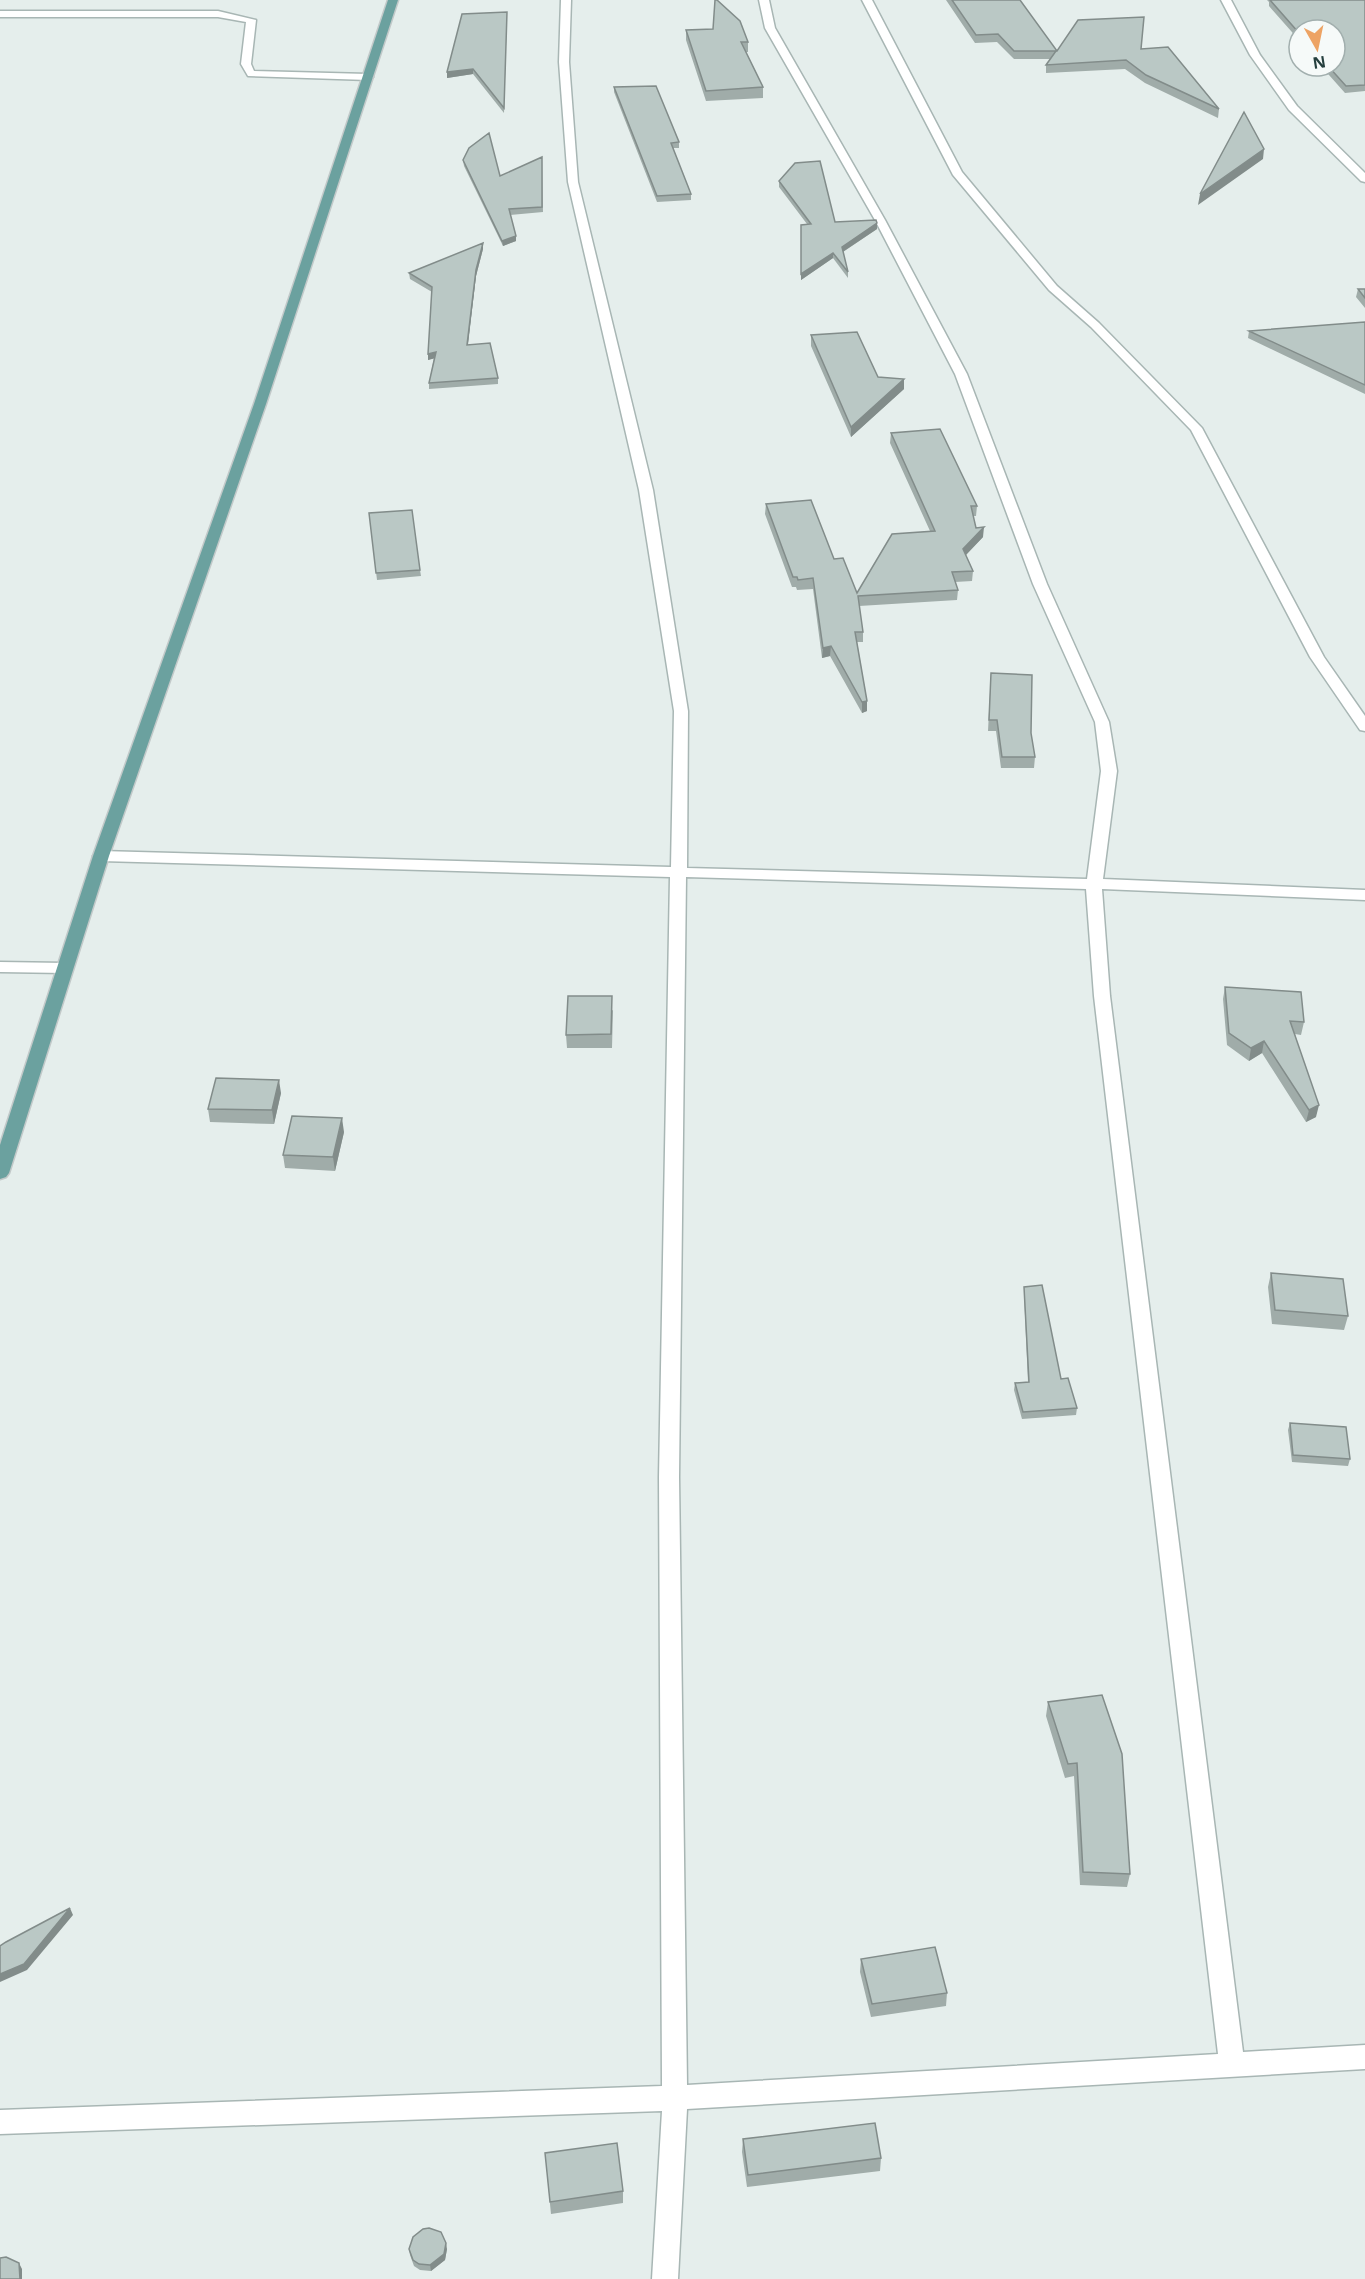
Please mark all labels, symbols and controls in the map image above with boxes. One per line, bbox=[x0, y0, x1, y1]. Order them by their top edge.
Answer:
north arrow bbox=[1287, 18, 1347, 78]
text: N bbox=[1311, 51, 1327, 75]

